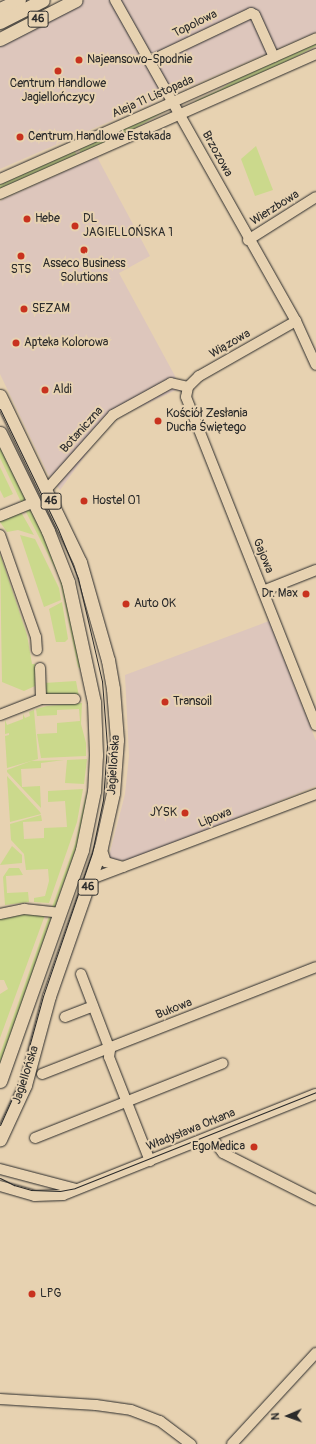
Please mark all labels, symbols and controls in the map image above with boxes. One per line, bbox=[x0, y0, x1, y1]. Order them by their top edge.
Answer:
street label: Topolowa bbox=[170, 7, 220, 41]
road number: 46 bbox=[27, 10, 49, 28]
place label: Najeansowo-Spodnie bbox=[87, 53, 192, 67]
marker: Najeansowo-Spodnie bbox=[74, 55, 84, 65]
marker: Centrum Handlowe Jagiellończycy bbox=[53, 66, 63, 76]
street label: Aleja 11 Listopada bbox=[110, 73, 196, 121]
place label: Centrum Handlowe Jagiellończycy bbox=[10, 77, 106, 105]
street label: Brzozowa bbox=[199, 129, 235, 179]
place label: Centrum Handlowe Estakada bbox=[28, 130, 171, 144]
marker: Centrum Handlowe Estakada bbox=[15, 132, 25, 142]
street label: Wierzbowa bbox=[248, 187, 302, 229]
place label: Hebe bbox=[35, 212, 60, 226]
place label: DL JAGIELLOŃSKA 1 bbox=[83, 212, 173, 240]
marker: Hebe bbox=[22, 214, 32, 224]
marker: DL JAGIELLOŃSKA 1 bbox=[70, 221, 80, 231]
marker: Asseco Business Solutions bbox=[79, 245, 89, 255]
marker: STS bbox=[16, 251, 26, 261]
place label: Asseco Business Solutions bbox=[42, 257, 126, 285]
place label: STS bbox=[11, 263, 31, 277]
place label: SEZAM bbox=[32, 302, 70, 316]
marker: SEZAM bbox=[19, 304, 29, 314]
street label: Wiązowa bbox=[207, 327, 253, 361]
place label: Apteka Kolorowa bbox=[24, 336, 108, 350]
marker: Apteka Kolorowa bbox=[11, 338, 21, 348]
place label: Aldi bbox=[53, 383, 72, 397]
marker: Aldi bbox=[40, 385, 50, 395]
street label: Botaniczna bbox=[58, 404, 106, 456]
place label: Kościół Zesłania Ducha Świętego bbox=[166, 407, 248, 435]
marker: Kościół Zesłania Ducha Świętego bbox=[153, 416, 163, 426]
road number: 46 bbox=[40, 492, 62, 510]
place label: Hostel 01 bbox=[92, 494, 141, 508]
marker: Hostel 01 bbox=[79, 496, 89, 506]
street label: Gajowa bbox=[250, 536, 276, 576]
place label: Dr. Max bbox=[261, 587, 298, 601]
marker: Dr. Max bbox=[301, 589, 311, 599]
place label: Auto OK bbox=[134, 597, 176, 611]
marker: Auto OK bbox=[121, 599, 131, 609]
place label: Transoil bbox=[173, 695, 212, 709]
marker: Transoil bbox=[160, 697, 170, 707]
street label: Jagiellońska bbox=[105, 734, 123, 796]
street label: Lipowa bbox=[196, 805, 234, 831]
place label: JYSK bbox=[150, 806, 177, 820]
marker: JYSK bbox=[180, 808, 190, 818]
road number: 46 bbox=[77, 878, 99, 896]
street label: Bukowa bbox=[154, 995, 194, 1023]
street label: Jagiellońska bbox=[10, 1044, 42, 1106]
street label: Władysława Orkana bbox=[145, 1106, 237, 1154]
place label: EgoMedica bbox=[192, 1140, 245, 1154]
marker: EgoMedica bbox=[248, 1141, 260, 1153]
place label: LPG bbox=[40, 1287, 61, 1301]
marker: LPG bbox=[27, 1289, 37, 1299]
north arrow bbox=[268, 1396, 308, 1436]
text: N bbox=[269, 1412, 282, 1420]

